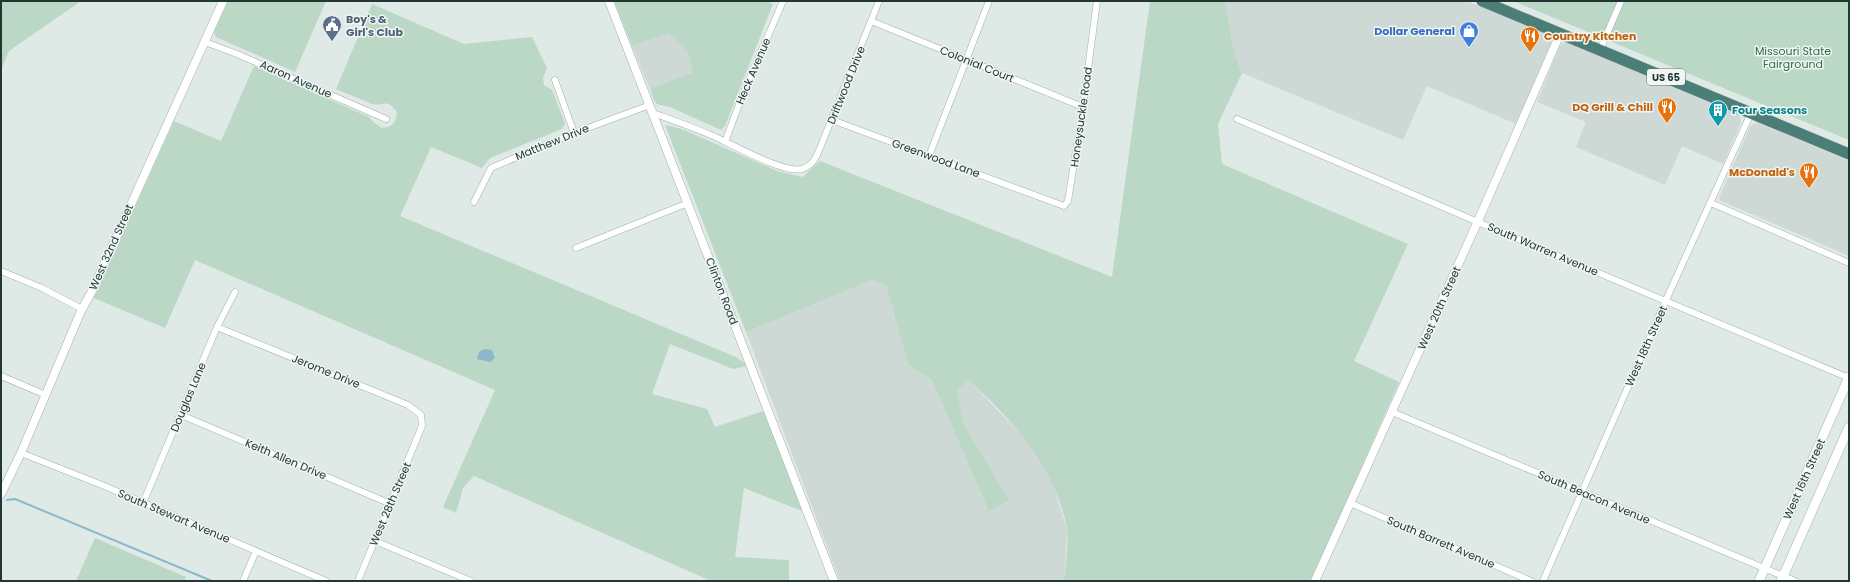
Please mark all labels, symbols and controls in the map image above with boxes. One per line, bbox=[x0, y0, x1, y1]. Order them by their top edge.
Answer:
place label: Boy's & Girl's Club bbox=[346, 11, 404, 40]
public building icon: Boy's & Girl's Club bbox=[321, 14, 343, 42]
shop icon: Dollar General bbox=[1458, 20, 1480, 48]
place label: Dollar General bbox=[1374, 23, 1455, 39]
restaurant icon: Country Kitchen bbox=[1519, 25, 1541, 53]
place label: Country Kitchen bbox=[1544, 28, 1636, 44]
street label: Heck Avenue bbox=[732, 35, 774, 107]
street label: Colonial Court bbox=[937, 42, 1017, 86]
street label: Driftwood Drive bbox=[823, 43, 869, 127]
park label: Missouri State Fairground bbox=[1755, 43, 1831, 72]
street label: Aaron Avenue bbox=[257, 56, 335, 102]
street label: Honeysuckle Road bbox=[1066, 66, 1096, 168]
road number: US 65 bbox=[1647, 69, 1685, 85]
restaurant icon: DQ Grill & Chill bbox=[1656, 96, 1678, 124]
place label: DQ Grill & Chill bbox=[1572, 99, 1653, 115]
building icon: Four Seasons bbox=[1707, 99, 1729, 127]
place label: Four Seasons bbox=[1732, 102, 1807, 118]
street label: Matthew Drive bbox=[513, 120, 591, 164]
street label: Greenwood Lane bbox=[890, 135, 983, 181]
restaurant icon: McDonald's bbox=[1798, 161, 1820, 189]
place label: McDonald's bbox=[1729, 164, 1795, 180]
street label: West 32nd Street bbox=[85, 201, 137, 293]
street label: South Warren Avenue bbox=[1485, 218, 1601, 280]
street label: Clinton Road bbox=[702, 255, 742, 327]
street label: West 20th Street bbox=[1413, 264, 1465, 352]
street label: West 18th Street bbox=[1621, 303, 1671, 389]
street label: Jerome Drive bbox=[289, 350, 363, 392]
street label: Douglas Lane bbox=[166, 360, 210, 434]
street label: Keith Allen Drive bbox=[243, 435, 329, 483]
street label: West 16th Street bbox=[1779, 436, 1829, 522]
street label: West 28th Street bbox=[365, 460, 415, 548]
street label: South Beacon Avenue bbox=[1535, 466, 1653, 528]
street label: South Stewart Avenue bbox=[115, 485, 233, 547]
street label: South Barrett Avenue bbox=[1384, 512, 1498, 572]

